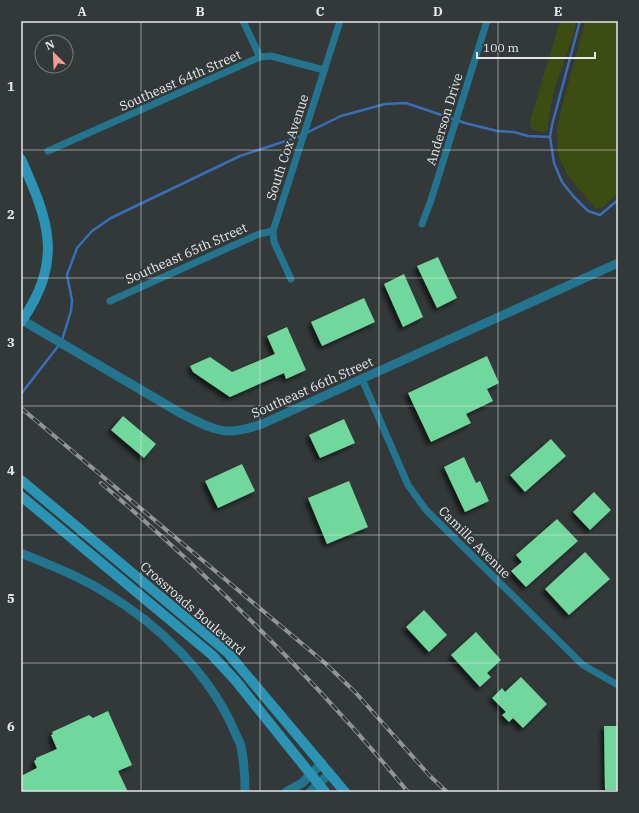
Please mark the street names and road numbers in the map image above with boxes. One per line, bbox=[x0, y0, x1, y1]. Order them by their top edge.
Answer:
street label: Southeast 64th Street bbox=[117, 46, 244, 115]
street label: Anderson Drive bbox=[422, 71, 467, 167]
street label: South Cox Avenue bbox=[262, 92, 313, 202]
street label: Southeast 65th Street bbox=[123, 219, 250, 288]
street label: Southeast 66th Street bbox=[249, 353, 376, 422]
street label: Camille Avenue bbox=[435, 503, 514, 582]
street label: Crossroads Boulevard bbox=[137, 558, 249, 659]

